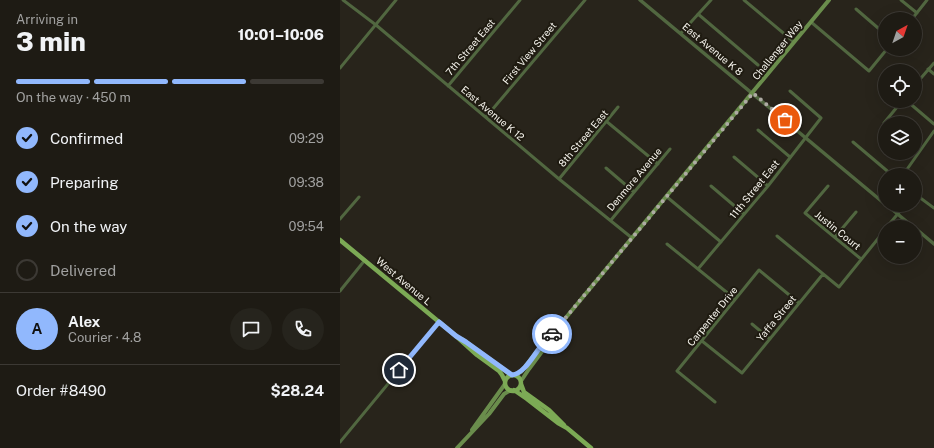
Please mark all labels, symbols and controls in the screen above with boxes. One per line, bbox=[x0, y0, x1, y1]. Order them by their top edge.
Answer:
text: Arriving in bbox=[16, 12, 78, 27]
north arrow bbox=[878, 12, 922, 56]
map controls bbox=[878, 12, 922, 264]
street label: 7th Street East bbox=[443, 16, 497, 78]
street label: Challenger Way bbox=[749, 17, 805, 82]
street label: First View Street bbox=[499, 19, 559, 87]
street label: East Avenue K 8 bbox=[680, 20, 746, 78]
text: 3 min bbox=[16, 26, 86, 57]
text: 10:01–10:06 bbox=[238, 26, 324, 43]
button: locate bbox=[878, 64, 922, 108]
street label: East Avenue K 12 bbox=[459, 83, 527, 143]
text: On the way · 450 m bbox=[16, 90, 131, 105]
pin bbox=[768, 103, 802, 137]
street label: 8th Street East bbox=[556, 107, 610, 169]
icon: bag bbox=[774, 109, 796, 131]
button: layers bbox=[878, 116, 922, 160]
icon: check bbox=[16, 127, 38, 149]
text: Confirmed bbox=[50, 130, 123, 147]
text: 09:29 bbox=[289, 131, 324, 146]
street label: Denmore Avenue bbox=[604, 145, 664, 213]
street label: 11th Street East bbox=[727, 157, 781, 221]
button: + bbox=[878, 168, 922, 212]
icon: check bbox=[16, 171, 38, 193]
text: Preparing bbox=[50, 174, 119, 191]
text: 09:38 bbox=[289, 175, 324, 190]
street label: Justin Court bbox=[813, 208, 863, 252]
icon: check bbox=[16, 215, 38, 237]
text: On the way bbox=[50, 218, 127, 235]
text: 09:54 bbox=[289, 219, 324, 234]
button: − bbox=[878, 220, 922, 264]
street label: West Avenue L bbox=[374, 254, 434, 308]
text: Delivered bbox=[50, 262, 116, 279]
street label: Carpenter Drive bbox=[684, 284, 740, 348]
street label: Yaffa Street bbox=[754, 293, 798, 343]
button: chat bbox=[230, 308, 272, 350]
button: phone bbox=[282, 308, 324, 350]
text: Alex bbox=[68, 313, 100, 330]
courier bbox=[532, 314, 572, 354]
text: A bbox=[32, 320, 42, 337]
icon: car bbox=[541, 323, 563, 345]
text: Courier · 4.8 bbox=[68, 330, 141, 345]
pin bbox=[382, 353, 416, 387]
icon: home bbox=[388, 359, 410, 381]
text: Order #8490 bbox=[16, 382, 106, 399]
text: $28.24 bbox=[270, 382, 324, 399]

